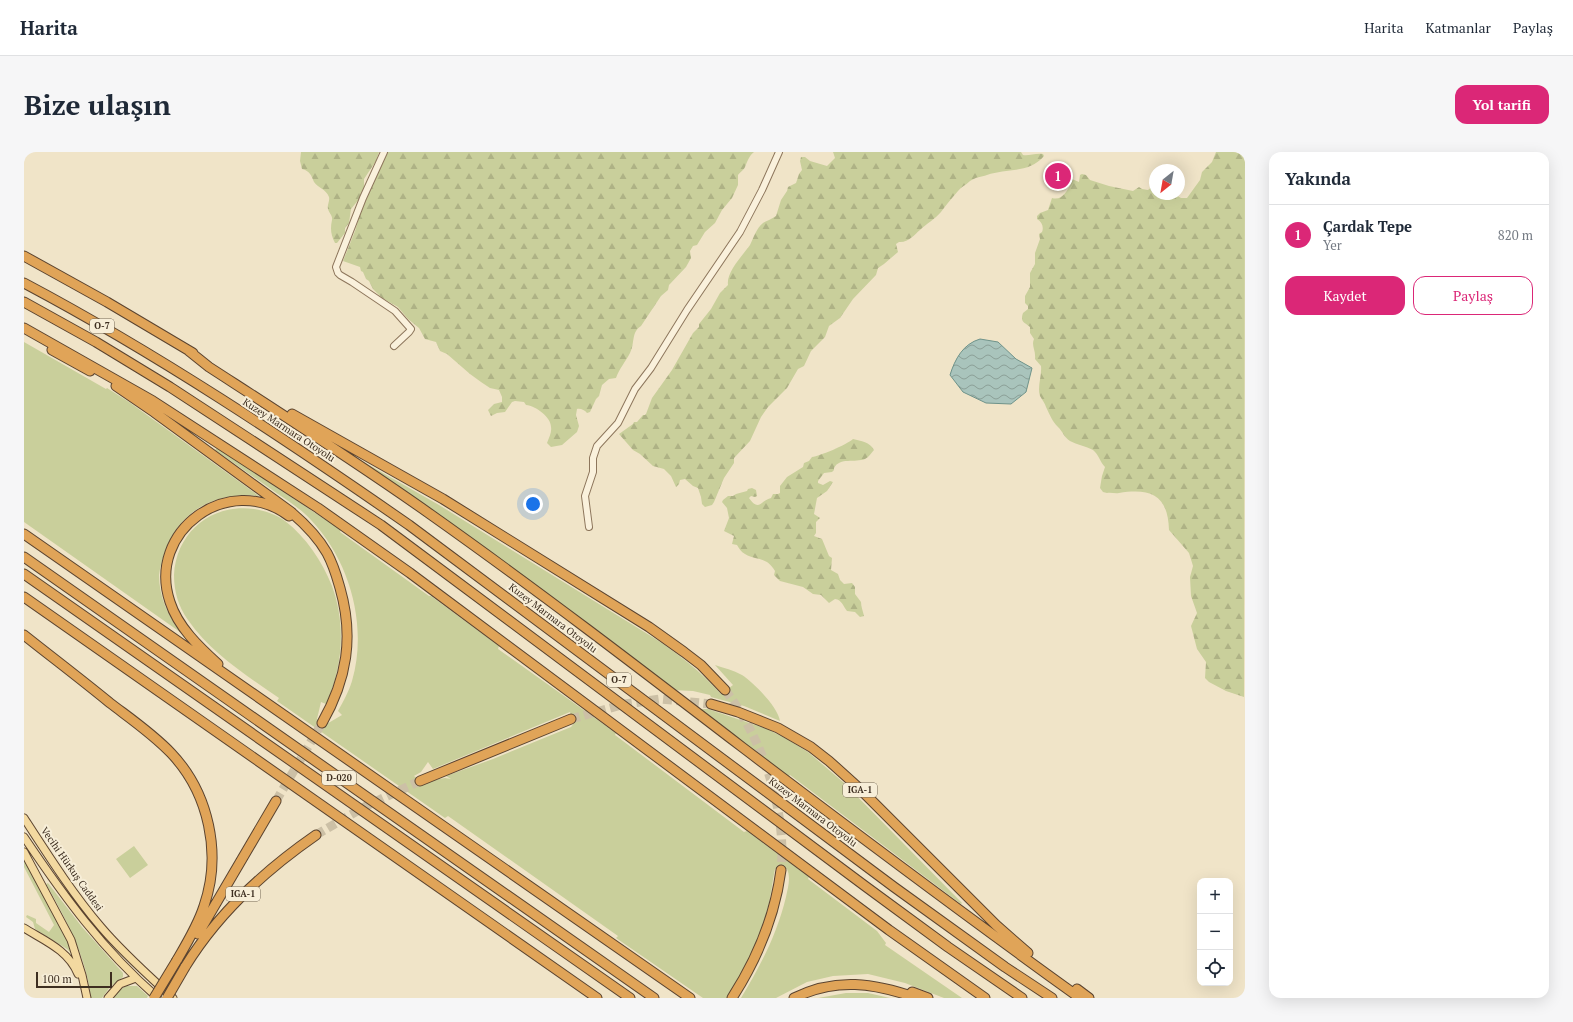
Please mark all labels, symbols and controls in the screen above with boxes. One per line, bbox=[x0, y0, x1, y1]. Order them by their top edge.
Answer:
text: Harita bbox=[20, 15, 78, 40]
text: Harita bbox=[1364, 18, 1403, 37]
text: Katmanlar bbox=[1425, 18, 1491, 37]
text: Paylaş bbox=[1513, 18, 1553, 37]
button: Yol tarifi bbox=[1455, 85, 1549, 124]
text: Bize ulaşın bbox=[24, 86, 171, 123]
pin: 1 bbox=[1045, 161, 1071, 191]
north arrow bbox=[1149, 164, 1185, 200]
text: Yakında bbox=[1285, 167, 1351, 190]
text: Çardak Tepe bbox=[1323, 216, 1412, 236]
text: 1 bbox=[1294, 226, 1302, 244]
text: 820 m bbox=[1498, 226, 1533, 244]
text: Yer bbox=[1323, 236, 1342, 254]
button: Kaydet bbox=[1285, 276, 1405, 315]
button: Paylaş bbox=[1413, 276, 1533, 315]
road number: O-7 bbox=[90, 319, 114, 333]
street label: Kuzey Marmara Otoyolu bbox=[240, 395, 338, 465]
your location bbox=[523, 494, 543, 514]
street label: Kuzey Marmara Otoyolu bbox=[506, 580, 600, 656]
road number: O-7 bbox=[607, 673, 631, 687]
road number: D-020 bbox=[322, 771, 356, 785]
street label: Kuzey Marmara Otoyolu bbox=[766, 774, 860, 850]
road number: IGA-1 bbox=[843, 783, 877, 797]
street label: Vecihi Hürkuş Caddesi bbox=[38, 824, 106, 914]
map controls bbox=[1197, 878, 1233, 986]
button: + bbox=[1197, 878, 1233, 914]
road number: IGA-1 bbox=[226, 887, 260, 901]
button: − bbox=[1197, 914, 1233, 950]
button: locate bbox=[1197, 950, 1233, 986]
scale bar bbox=[36, 970, 112, 989]
text: 100 m bbox=[42, 972, 72, 986]

